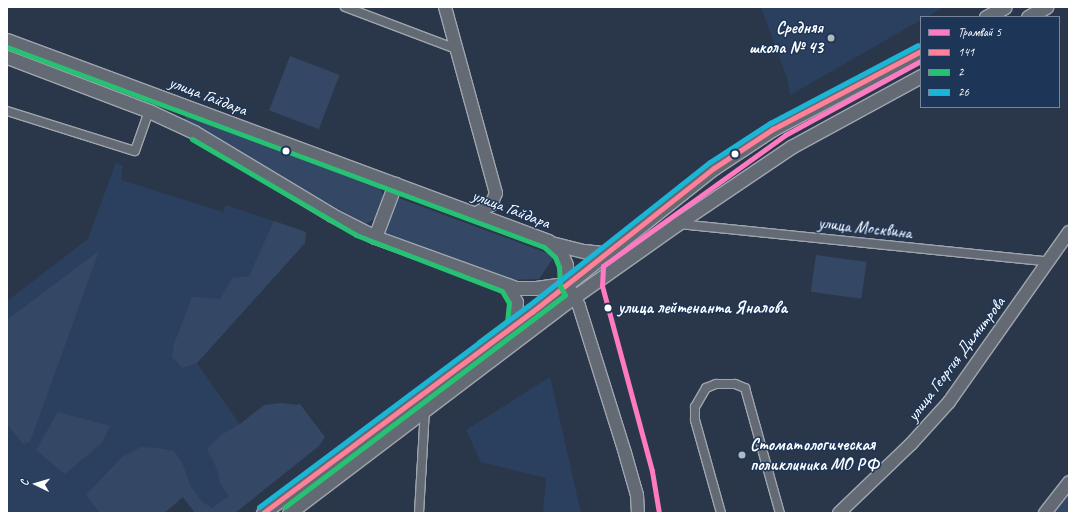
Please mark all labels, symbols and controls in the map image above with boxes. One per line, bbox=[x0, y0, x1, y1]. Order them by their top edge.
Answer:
legend bbox=[920, 16, 1060, 108]
place label: Средняя школа № 43 bbox=[749, 18, 823, 58]
text: Трамвай 5 bbox=[958, 24, 1001, 40]
marker: Средняя школа № 43 bbox=[826, 33, 836, 43]
text: 141 bbox=[958, 44, 974, 60]
text: 2 bbox=[958, 64, 963, 80]
street label: улица Гайдара bbox=[166, 72, 250, 120]
text: 26 bbox=[958, 84, 969, 100]
unlabelled marker bbox=[281, 146, 291, 156]
unlabelled marker bbox=[730, 149, 740, 159]
street label: улица Гайдара bbox=[469, 185, 553, 233]
street label: улица Москвина bbox=[817, 213, 913, 243]
street label: улица Георгия Димитрова bbox=[902, 292, 1010, 426]
place label: улица лейтенанта Яналова bbox=[618, 298, 786, 318]
marker: улица лейтенанта Яналова bbox=[601, 301, 615, 315]
place label: Стоматологическая поликлиника МО РФ bbox=[750, 435, 878, 475]
marker: Стоматологическая поликлиника МО РФ bbox=[737, 450, 747, 460]
north arrow bbox=[16, 464, 56, 504]
text: С bbox=[17, 480, 31, 486]

